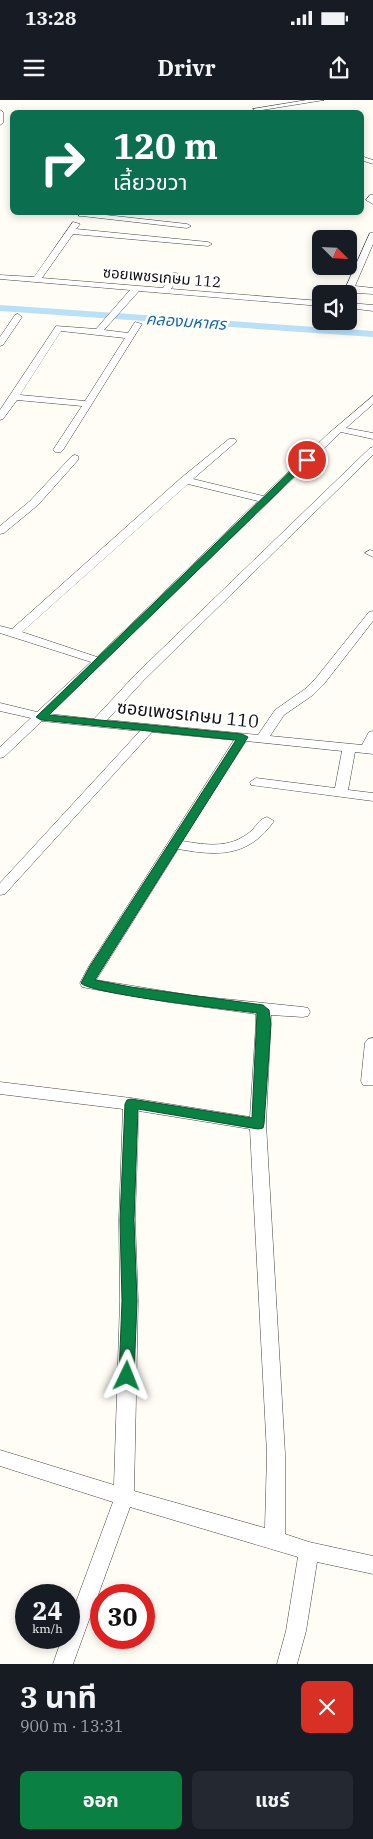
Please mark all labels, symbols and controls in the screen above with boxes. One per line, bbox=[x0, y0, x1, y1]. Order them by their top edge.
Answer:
text: 13:28 bbox=[25, 6, 76, 30]
text: Drivr bbox=[157, 53, 216, 82]
icon: menu bbox=[20, 54, 48, 82]
icon: share bbox=[325, 54, 353, 82]
text: 120 m bbox=[113, 123, 218, 169]
icon: right bbox=[30, 130, 95, 195]
text: เลี้ยวขวา bbox=[113, 167, 188, 196]
north arrow bbox=[312, 230, 358, 275]
map controls bbox=[312, 230, 357, 330]
street label: ซอยเพชรเกษม 112 bbox=[102, 262, 222, 292]
button: sound bbox=[312, 285, 357, 330]
water label: คลองมหาศร bbox=[145, 308, 228, 334]
pin bbox=[286, 439, 328, 481]
icon: arrive bbox=[293, 446, 321, 474]
street label: ซอยเพชรเกษม 110 bbox=[116, 695, 260, 733]
position arrow bbox=[100, 1349, 152, 1401]
speed limit sign: 30 bbox=[90, 1584, 155, 1649]
text: 24 bbox=[32, 1594, 63, 1627]
text: km/h bbox=[32, 1621, 63, 1636]
text: 3 นาที bbox=[20, 1677, 97, 1716]
button: close bbox=[301, 1681, 353, 1733]
text: 900 m · 13:31 bbox=[20, 1716, 123, 1736]
button: ออก bbox=[20, 1771, 182, 1829]
button: แชร์ bbox=[192, 1771, 353, 1829]

